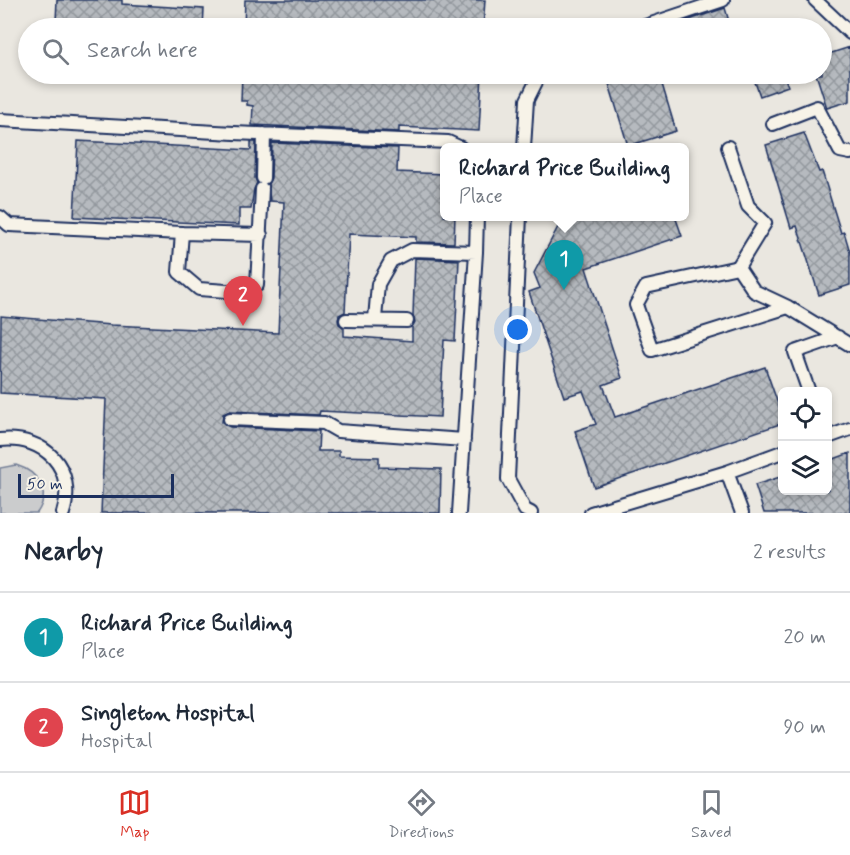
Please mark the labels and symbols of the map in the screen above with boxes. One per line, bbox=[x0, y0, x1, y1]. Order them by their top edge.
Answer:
pin: 1 bbox=[544, 240, 584, 290]
pin: 2 bbox=[224, 276, 262, 326]
your location bbox=[503, 315, 532, 344]
scale bar bbox=[18, 471, 174, 498]

